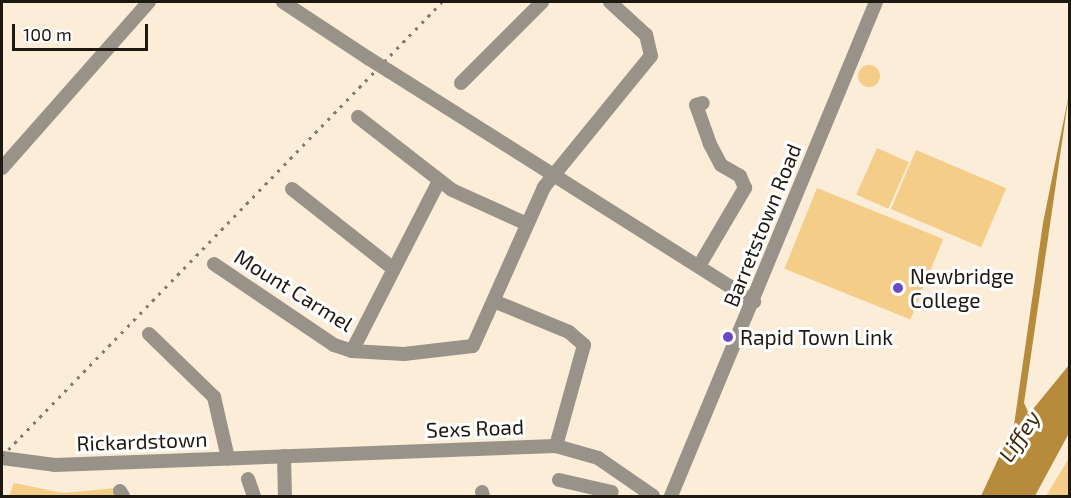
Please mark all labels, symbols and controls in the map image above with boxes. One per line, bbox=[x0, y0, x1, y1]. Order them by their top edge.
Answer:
scale bar bbox=[15, 12, 152, 50]
text: 100 m bbox=[23, 23, 72, 45]
street label: Barretstown Road bbox=[718, 140, 806, 310]
street label: Mount Carmel bbox=[230, 244, 358, 336]
place label: Newbridge College bbox=[910, 263, 1014, 313]
marker: Newbridge College bbox=[891, 281, 905, 295]
place label: Rapid Town Link bbox=[740, 324, 893, 350]
marker: Rapid Town Link bbox=[721, 330, 735, 344]
water label: Liffey bbox=[993, 405, 1045, 467]
street label: Sexs Road bbox=[426, 414, 524, 442]
street label: Rickardstown bbox=[76, 426, 208, 456]

